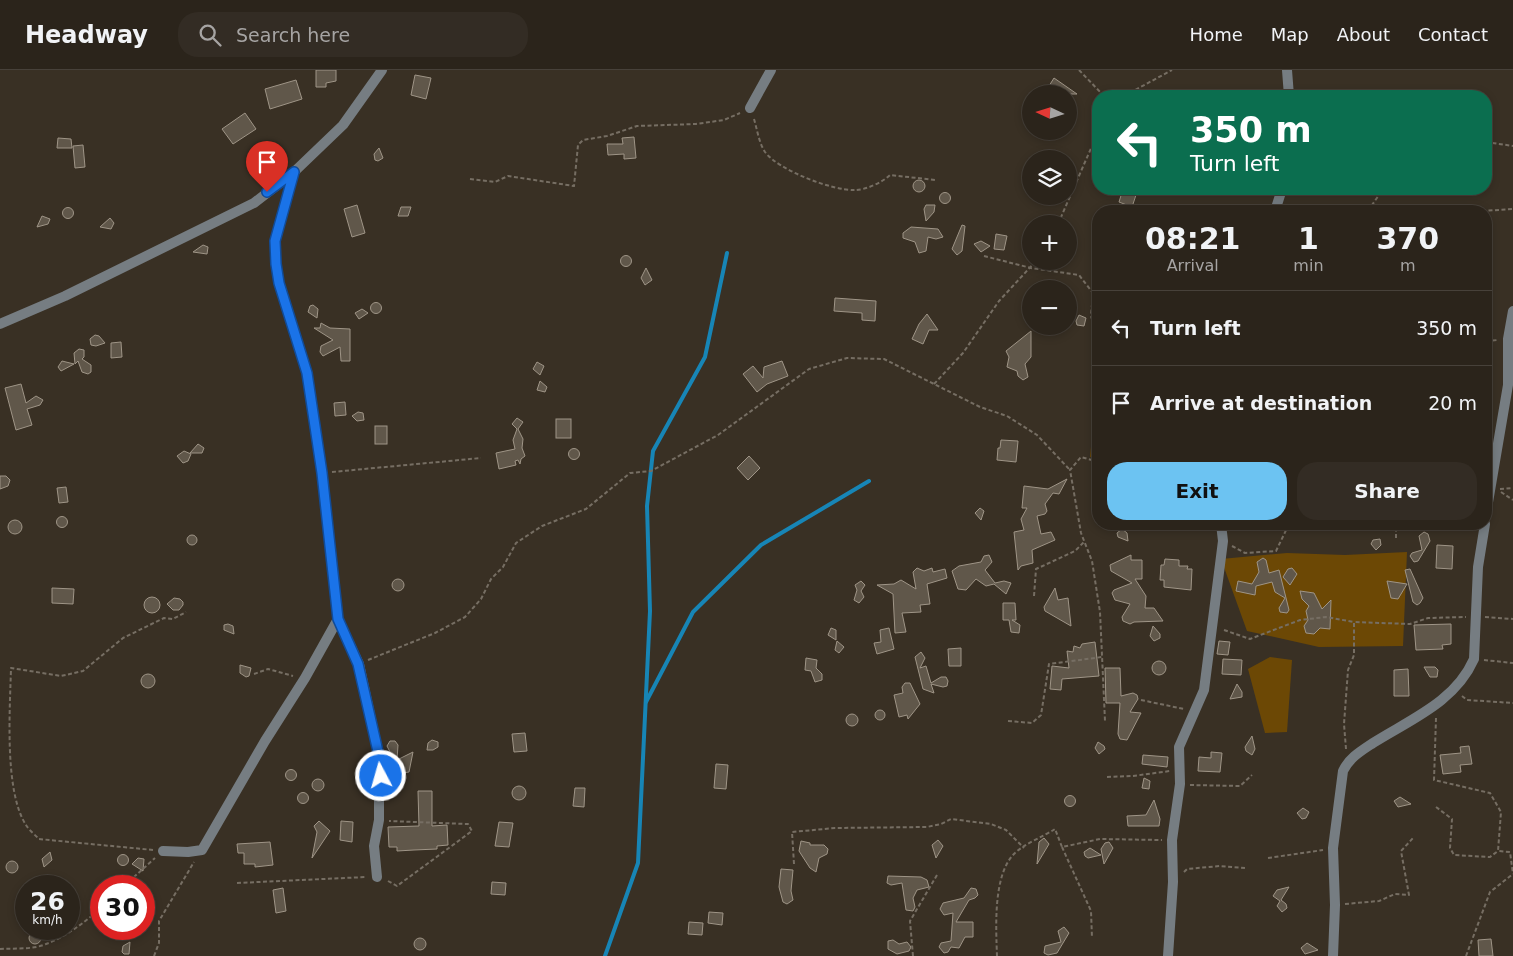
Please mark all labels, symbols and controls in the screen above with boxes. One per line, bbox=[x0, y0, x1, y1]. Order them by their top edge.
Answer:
search box bbox=[178, 12, 528, 57]
text: Headway bbox=[25, 21, 148, 49]
icon: search bbox=[196, 21, 224, 49]
text: Search here bbox=[236, 24, 350, 46]
text: Home bbox=[1190, 24, 1243, 45]
text: Map bbox=[1271, 24, 1309, 45]
text: About bbox=[1337, 24, 1390, 45]
text: Contact bbox=[1418, 24, 1488, 45]
north arrow bbox=[1022, 85, 1078, 140]
map controls bbox=[1022, 85, 1077, 335]
icon: left bbox=[1107, 110, 1172, 175]
text: 350 m bbox=[1190, 110, 1312, 150]
pin bbox=[246, 141, 288, 192]
icon: arrive bbox=[253, 148, 281, 176]
button: layers bbox=[1022, 150, 1077, 205]
text: Turn left bbox=[1190, 151, 1279, 176]
button: + bbox=[1022, 215, 1077, 270]
text: 08:21 bbox=[1145, 221, 1240, 256]
text: 1 bbox=[1298, 221, 1319, 256]
text: 370 bbox=[1376, 221, 1439, 256]
text: Arrival bbox=[1167, 256, 1219, 275]
text: min bbox=[1293, 256, 1324, 275]
text: m bbox=[1400, 256, 1416, 275]
button: − bbox=[1022, 280, 1077, 335]
icon: left bbox=[1107, 314, 1135, 342]
text: Turn left bbox=[1150, 317, 1241, 339]
text: 350 m bbox=[1416, 317, 1477, 339]
icon: arrive bbox=[1107, 389, 1135, 417]
text: Arrive at destination bbox=[1150, 392, 1372, 414]
text: 20 m bbox=[1428, 392, 1477, 414]
button: Exit bbox=[1107, 462, 1287, 520]
button: Share bbox=[1297, 462, 1477, 520]
position arrow bbox=[354, 749, 406, 801]
speed limit sign: 30 bbox=[90, 875, 155, 940]
text: 26 bbox=[30, 887, 65, 916]
text: km/h bbox=[32, 913, 63, 927]

